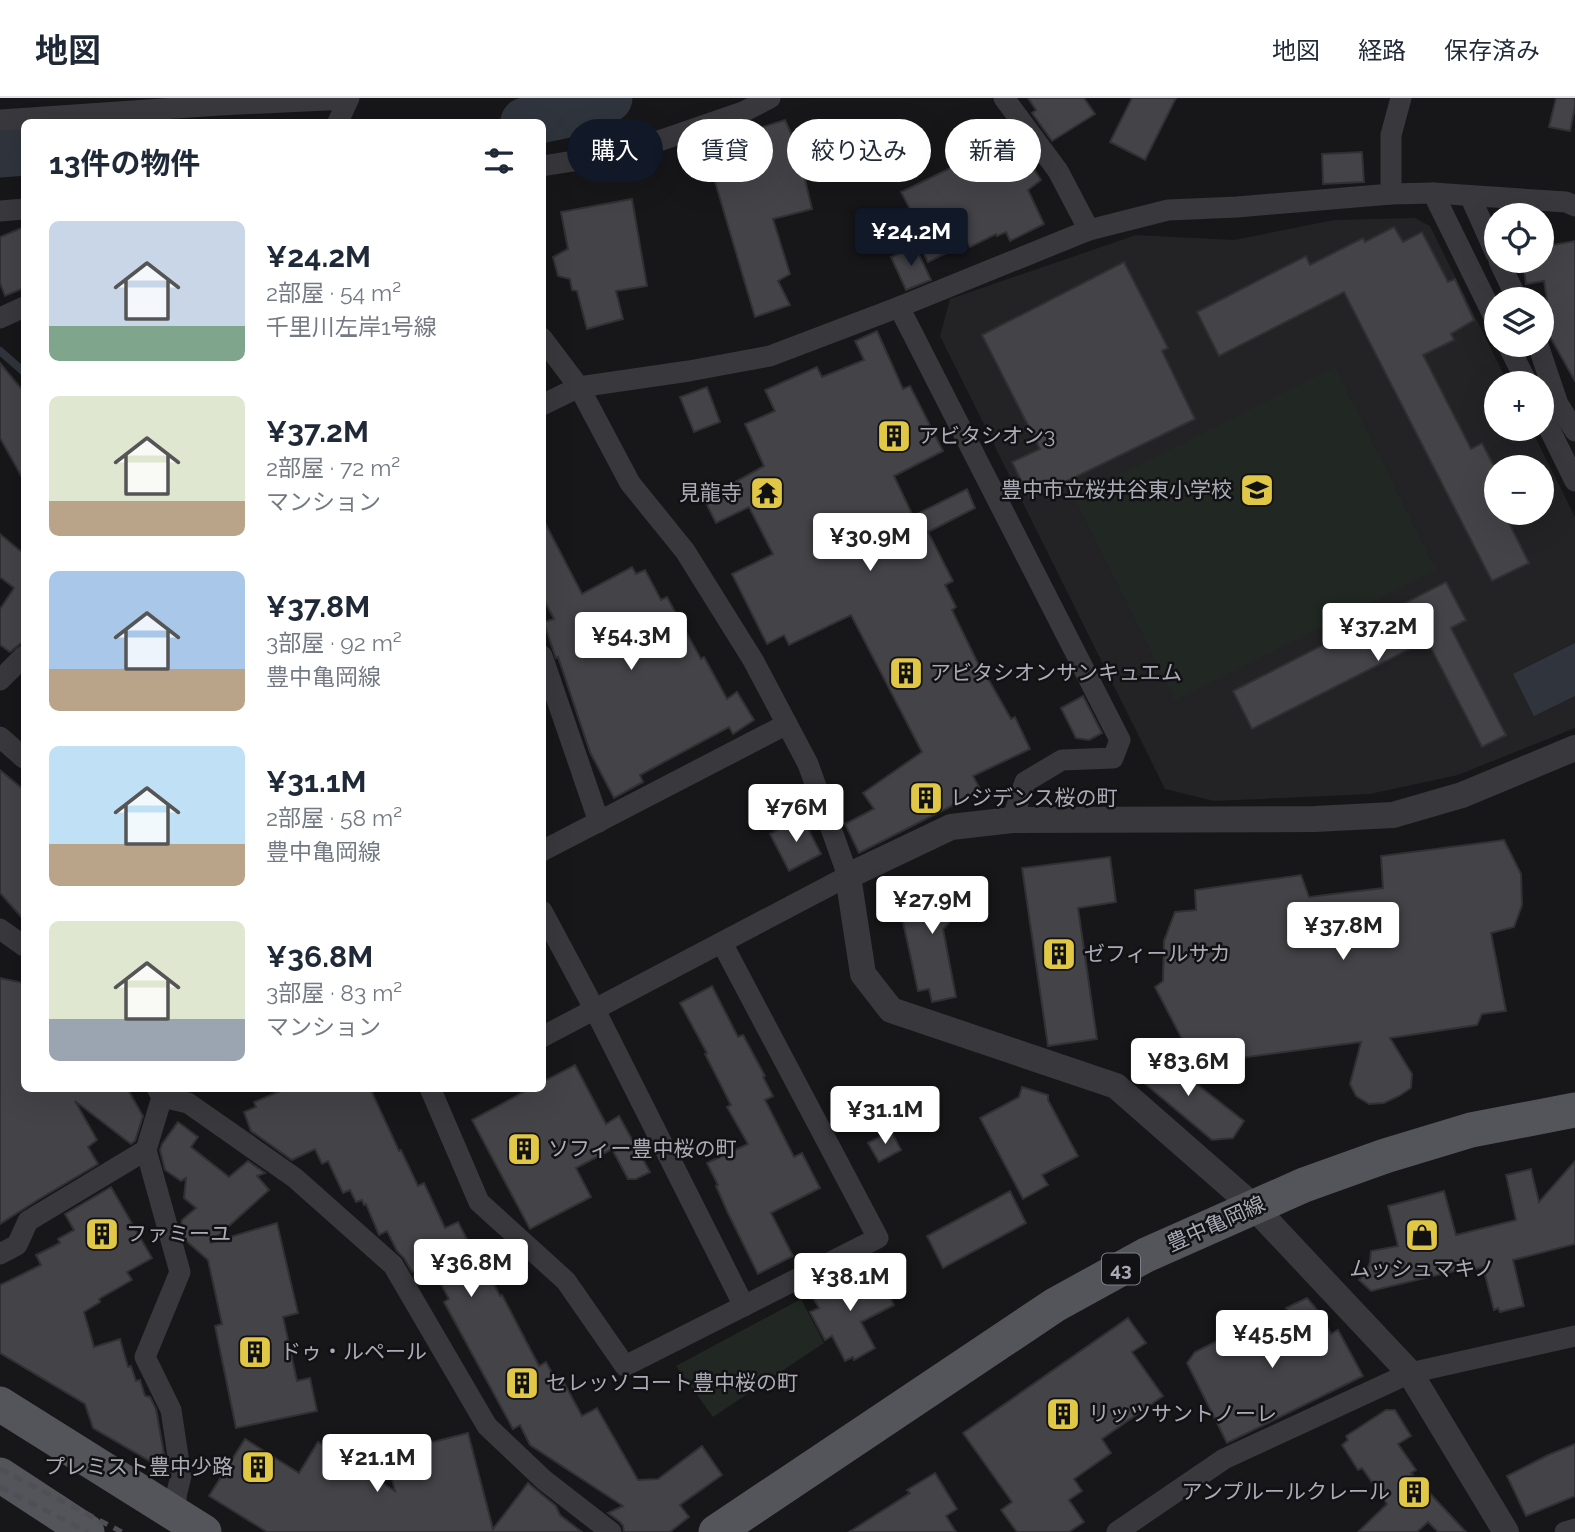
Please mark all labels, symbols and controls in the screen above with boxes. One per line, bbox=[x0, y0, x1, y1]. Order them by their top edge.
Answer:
text: 地図 bbox=[35, 31, 101, 70]
text: 地図 bbox=[1272, 36, 1320, 65]
text: 経路 bbox=[1358, 36, 1406, 65]
text: 保存済み bbox=[1444, 36, 1540, 65]
chip: 購入 bbox=[567, 119, 663, 182]
chip: 賃貸 bbox=[677, 119, 773, 182]
chip: 絞り込み bbox=[787, 119, 931, 182]
chip: 新着 bbox=[945, 119, 1041, 182]
icon: filters bbox=[480, 142, 518, 180]
text: 13件の物件 bbox=[49, 146, 201, 181]
map controls bbox=[1484, 203, 1554, 525]
button: locate bbox=[1484, 203, 1554, 273]
pin: ¥24.2M bbox=[854, 208, 968, 268]
text: ¥24.2M bbox=[871, 217, 951, 244]
text: ¥24.2M bbox=[266, 239, 371, 274]
icon: home bbox=[105, 249, 189, 333]
text: 2部屋 · 54 m² bbox=[266, 279, 401, 306]
button: layers bbox=[1484, 287, 1554, 357]
text: 千里川左岸1号線 bbox=[266, 313, 437, 340]
button: + bbox=[1484, 371, 1554, 441]
text: ¥37.2M bbox=[266, 414, 369, 449]
building icon: アビタシオン3 bbox=[875, 417, 913, 455]
place label: アビタシオン3 bbox=[918, 423, 1055, 448]
icon: home bbox=[105, 424, 189, 508]
text: 2部屋 · 72 m² bbox=[266, 454, 400, 481]
button: − bbox=[1484, 455, 1554, 525]
school or university icon: 豊中市立桜井谷東小学校 bbox=[1238, 471, 1276, 509]
temple icon: 見龍寺 bbox=[748, 474, 786, 512]
place label: 豊中市立桜井谷東小学校 bbox=[1001, 477, 1232, 502]
place label: 見龍寺 bbox=[679, 480, 742, 505]
text: マンション bbox=[266, 488, 381, 515]
pin: ¥30.9M bbox=[813, 514, 927, 573]
text: ¥30.9M bbox=[829, 522, 911, 549]
text: ¥37.8M bbox=[266, 589, 370, 624]
icon: home bbox=[105, 599, 189, 683]
pin: ¥37.2M bbox=[1321, 603, 1435, 663]
pin: ¥54.3M bbox=[574, 612, 688, 672]
text: ¥37.2M bbox=[1339, 612, 1417, 639]
text: ¥54.3M bbox=[591, 621, 671, 648]
text: 3部屋 · 92 m² bbox=[266, 629, 402, 656]
building icon: アビタシオンサンキュエム bbox=[887, 654, 925, 692]
place label: アビタシオンサンキュエム bbox=[930, 660, 1182, 685]
text: 豊中亀岡線 bbox=[266, 663, 381, 690]
text: ¥31.1M bbox=[266, 764, 366, 799]
icon: home bbox=[105, 774, 189, 858]
building icon: レジデンス桜の町 bbox=[907, 779, 945, 817]
pin: ¥76M bbox=[755, 784, 837, 844]
place label: レジデンス桜の町 bbox=[950, 785, 1118, 810]
text: ¥76M bbox=[764, 793, 828, 820]
text: 2部屋 · 58 m² bbox=[266, 804, 402, 831]
text: 豊中亀岡線 bbox=[266, 838, 381, 865]
pin: ¥27.9M bbox=[875, 876, 989, 936]
text: ¥27.9M bbox=[892, 885, 972, 912]
pin: ¥37.8M bbox=[1286, 902, 1400, 962]
text: ¥37.8M bbox=[1303, 911, 1383, 938]
building icon: ゼフィールサカ bbox=[1040, 935, 1078, 973]
text: ¥36.8M bbox=[266, 939, 373, 974]
place label: ゼフィールサカ bbox=[1084, 941, 1231, 966]
icon: home bbox=[105, 949, 189, 1033]
text: 3部屋 · 83 m² bbox=[266, 979, 402, 1006]
text: マンション bbox=[266, 1013, 381, 1040]
pin: ¥83.6M bbox=[1131, 1038, 1245, 1098]
text: ¥83.6M bbox=[1147, 1047, 1229, 1074]
pin: ¥31.1M bbox=[828, 1086, 942, 1146]
text: ¥31.1M bbox=[846, 1095, 924, 1122]
building icon: ソフィー豊中桜の町 bbox=[505, 1130, 543, 1168]
place label: ソフィー豊中桜の町 bbox=[548, 1136, 737, 1161]
street label: 豊中亀岡線 bbox=[1163, 1191, 1269, 1256]
building icon: ファミーユ bbox=[83, 1215, 121, 1253]
shop icon: ムッシュマキノ bbox=[1403, 1216, 1441, 1254]
place label: ファミーユ bbox=[126, 1221, 231, 1246]
pin: ¥36.8M bbox=[414, 1240, 528, 1299]
text: ¥36.8M bbox=[430, 1248, 512, 1275]
pin: ¥38.1M bbox=[793, 1254, 907, 1313]
road number: 43 bbox=[1102, 1254, 1140, 1284]
place label: ムッシュマキノ bbox=[1349, 1256, 1495, 1281]
text: ¥38.1M bbox=[810, 1262, 890, 1289]
pin: ¥45.5M bbox=[1215, 1310, 1329, 1370]
text: ¥45.5M bbox=[1232, 1319, 1312, 1346]
building icon: ドゥ・ルペール bbox=[236, 1333, 274, 1371]
place label: ドゥ・ルペール bbox=[280, 1339, 427, 1364]
building icon: セレッソコート豊中桜の町 bbox=[503, 1364, 541, 1402]
place label: セレッソコート豊中桜の町 bbox=[546, 1370, 798, 1395]
building icon: リッツサントノーレ bbox=[1044, 1395, 1082, 1433]
place label: リッツサントノーレ bbox=[1088, 1401, 1277, 1426]
pin: ¥21.1M bbox=[320, 1434, 434, 1494]
text: ¥21.1M bbox=[338, 1443, 416, 1470]
building icon: プレミスト豊中少路 bbox=[239, 1448, 277, 1486]
place label: プレミスト豊中少路 bbox=[44, 1454, 233, 1479]
building icon: アンプルールクレール bbox=[1395, 1473, 1433, 1511]
place label: アンプルールクレール bbox=[1181, 1479, 1390, 1504]

